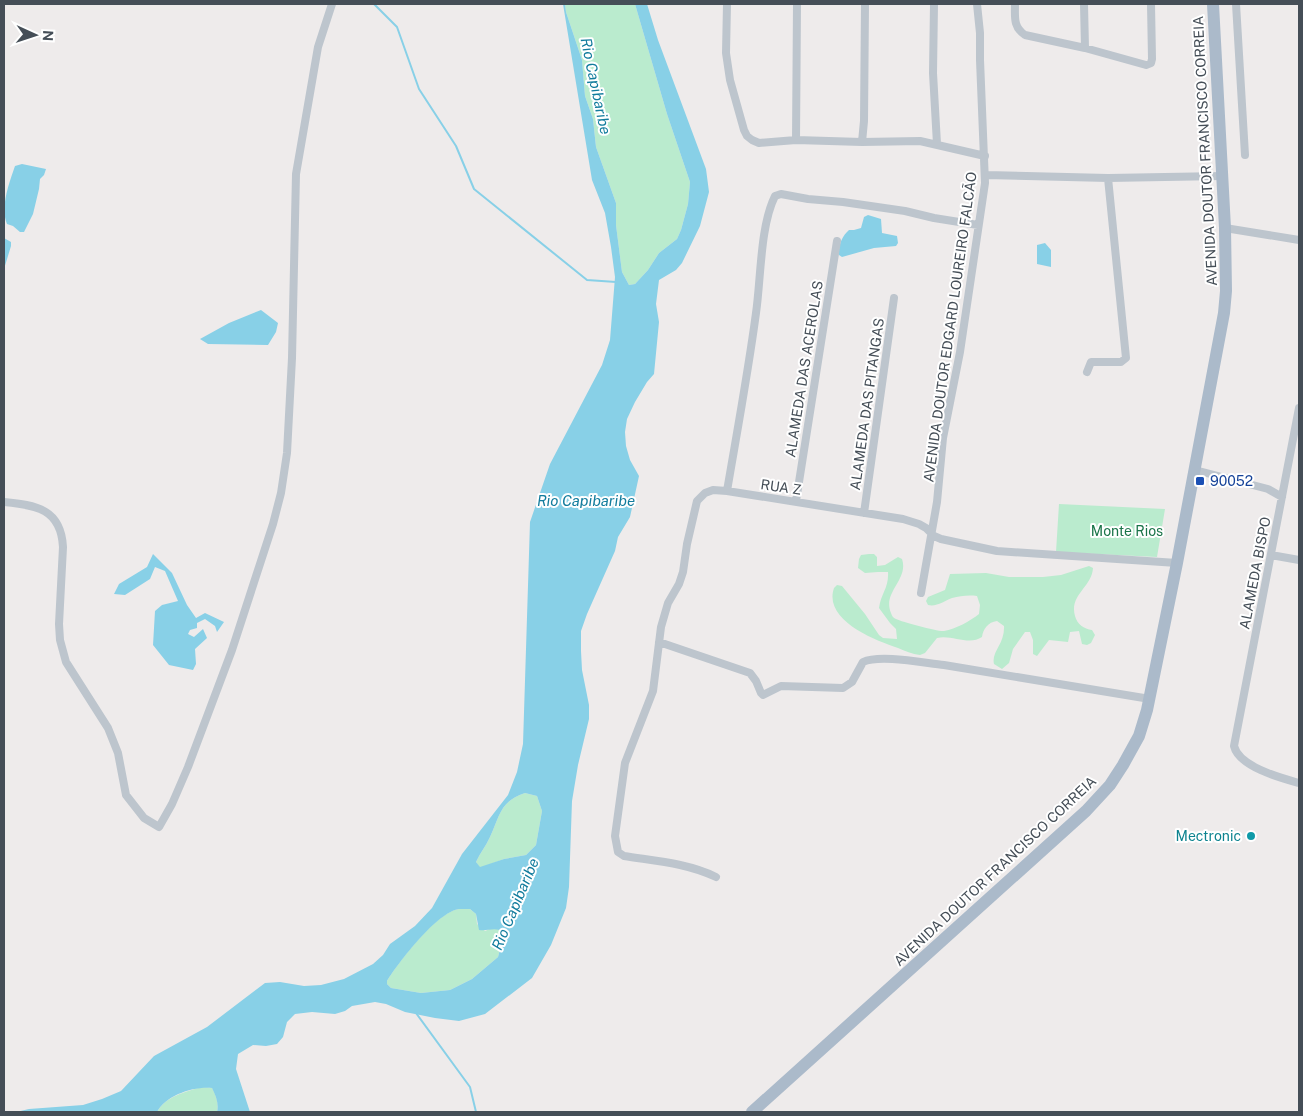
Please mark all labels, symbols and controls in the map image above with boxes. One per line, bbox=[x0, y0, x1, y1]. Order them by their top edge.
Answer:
north arrow bbox=[10, 10, 60, 60]
street label: AVENIDA DOUTOR FRANCISCO CORREIA bbox=[1190, 15, 1220, 287]
text: N bbox=[40, 30, 56, 42]
water label: Rio Capibaribe bbox=[577, 36, 615, 136]
street label: AVENIDA DOUTOR EDGARD LOUREIRO FALCÃO bbox=[919, 171, 980, 483]
street label: ALAMEDA DAS ACEROLAS bbox=[782, 279, 826, 459]
street label: ALAMEDA DAS PITANGAS bbox=[847, 317, 887, 491]
place label: 90052 bbox=[1210, 473, 1253, 489]
marker: 90052 bbox=[1194, 475, 1206, 487]
street label: RUA Z bbox=[760, 476, 802, 498]
water label: Rio Capibaribe bbox=[537, 492, 635, 509]
street label: ALAMEDA BISPO bbox=[1236, 516, 1274, 630]
park label: Monte Rios bbox=[1091, 523, 1163, 539]
street label: AVENIDA DOUTOR FRANCISCO CORREIA bbox=[891, 773, 1099, 969]
place label: Mectronic bbox=[1176, 828, 1241, 844]
marker: Mectronic bbox=[1245, 830, 1257, 842]
water label: Rio Capibaribe bbox=[488, 855, 542, 953]

